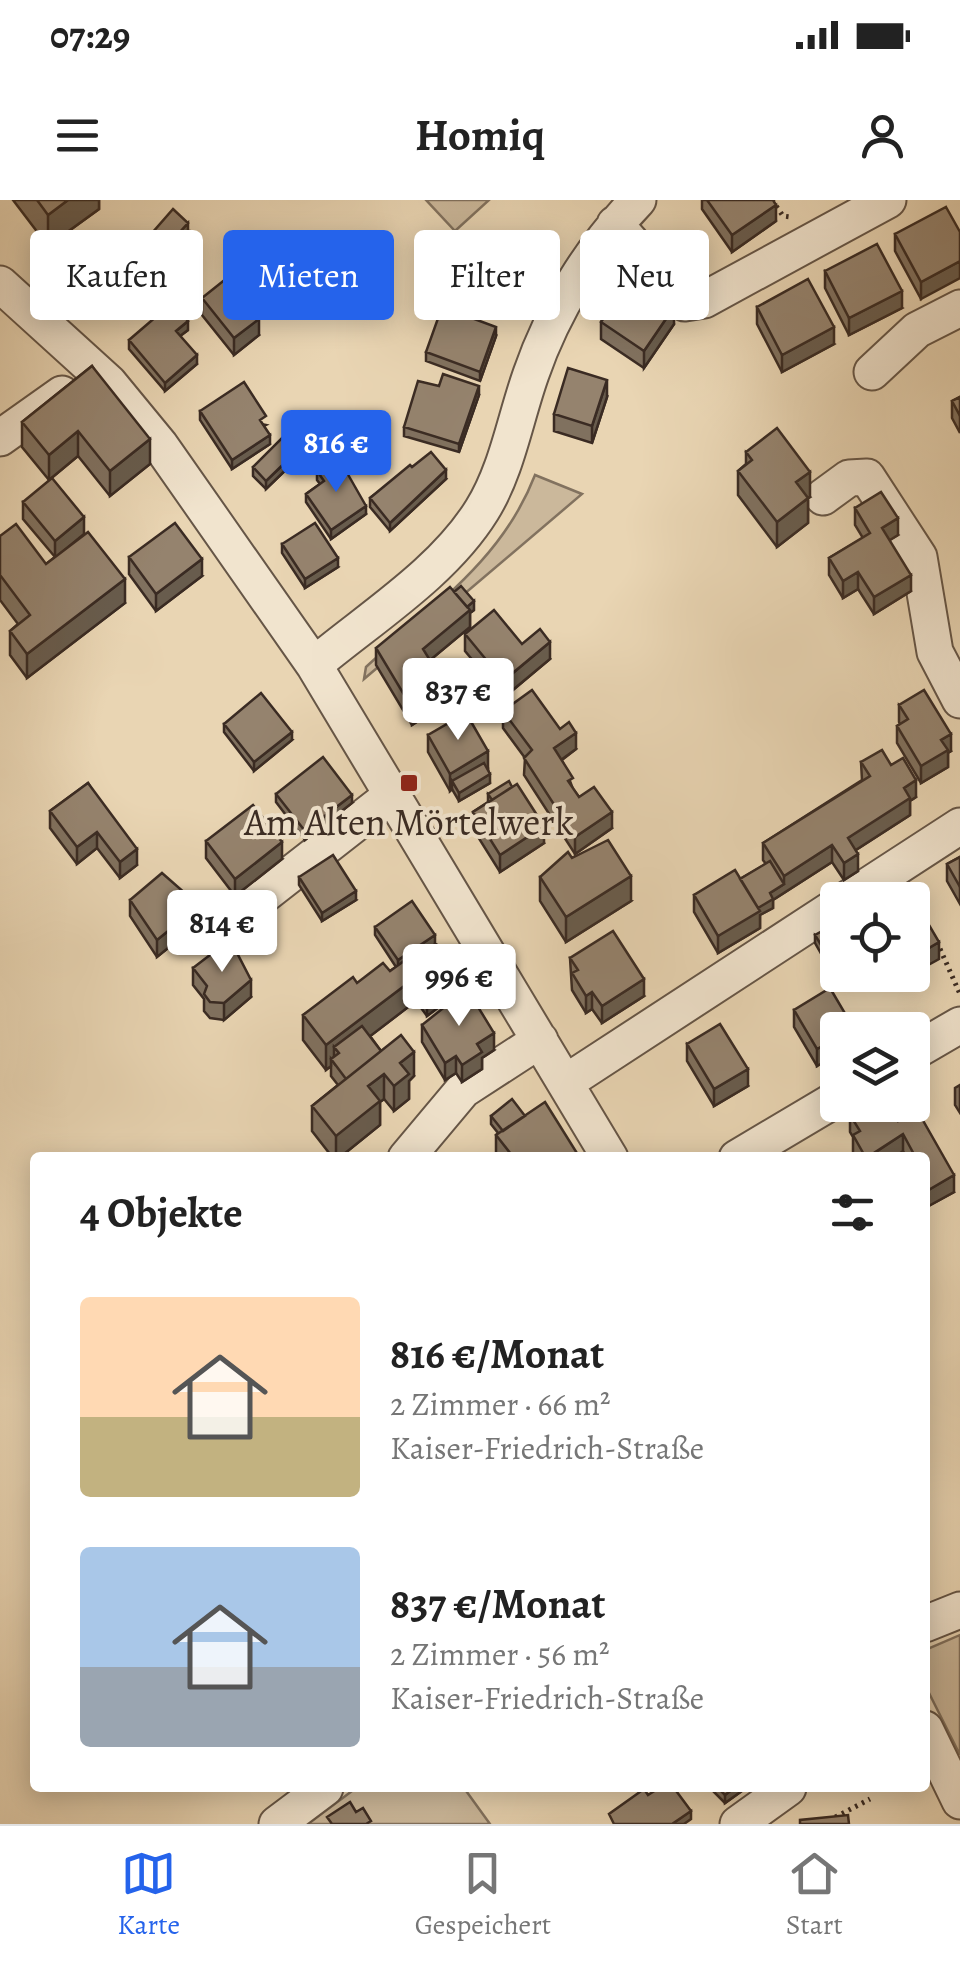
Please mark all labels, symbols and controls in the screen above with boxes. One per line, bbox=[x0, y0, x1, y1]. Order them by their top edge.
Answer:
text: 07:29 bbox=[50, 9, 130, 61]
text: Homiq bbox=[415, 104, 545, 166]
icon: menu bbox=[50, 108, 105, 163]
icon: person bbox=[855, 108, 910, 163]
chip: Kaufen bbox=[30, 230, 203, 320]
chip: Mieten bbox=[223, 230, 394, 320]
chip: Filter bbox=[414, 230, 560, 320]
chip: Neu bbox=[580, 230, 709, 320]
pin: 816 € bbox=[266, 410, 406, 495]
text: 816 € bbox=[303, 420, 369, 464]
pin: 837 € bbox=[388, 658, 528, 743]
text: 837 € bbox=[425, 668, 491, 712]
marker: Am Alten Mörtelwerk bbox=[398, 772, 420, 794]
place label: Am Alten Mörtelwerk bbox=[243, 796, 574, 848]
map controls bbox=[820, 882, 930, 1122]
button: locate bbox=[820, 882, 930, 992]
pin: 814 € bbox=[152, 890, 292, 975]
text: 814 € bbox=[189, 900, 255, 944]
pin: 996 € bbox=[389, 944, 529, 1029]
text: 996 € bbox=[425, 954, 493, 998]
button: layers bbox=[820, 1012, 930, 1122]
text: 4 Objekte bbox=[80, 1184, 243, 1241]
icon: filters bbox=[825, 1185, 880, 1240]
text: 816 €/Monat bbox=[390, 1325, 604, 1382]
icon: home bbox=[160, 1337, 280, 1457]
text: 2 Zimmer · 66 m² bbox=[390, 1382, 611, 1426]
text: Kaiser-Friedrich-Straße bbox=[390, 1426, 704, 1470]
text: 837 €/Monat bbox=[390, 1575, 606, 1632]
icon: home bbox=[160, 1587, 280, 1707]
text: 2 Zimmer · 56 m² bbox=[390, 1632, 610, 1676]
text: Kaiser-Friedrich-Straße bbox=[390, 1676, 704, 1720]
tab: Karte bbox=[117, 1846, 180, 1944]
tab: Gespeichert bbox=[415, 1846, 551, 1944]
tab: Start bbox=[786, 1846, 843, 1944]

